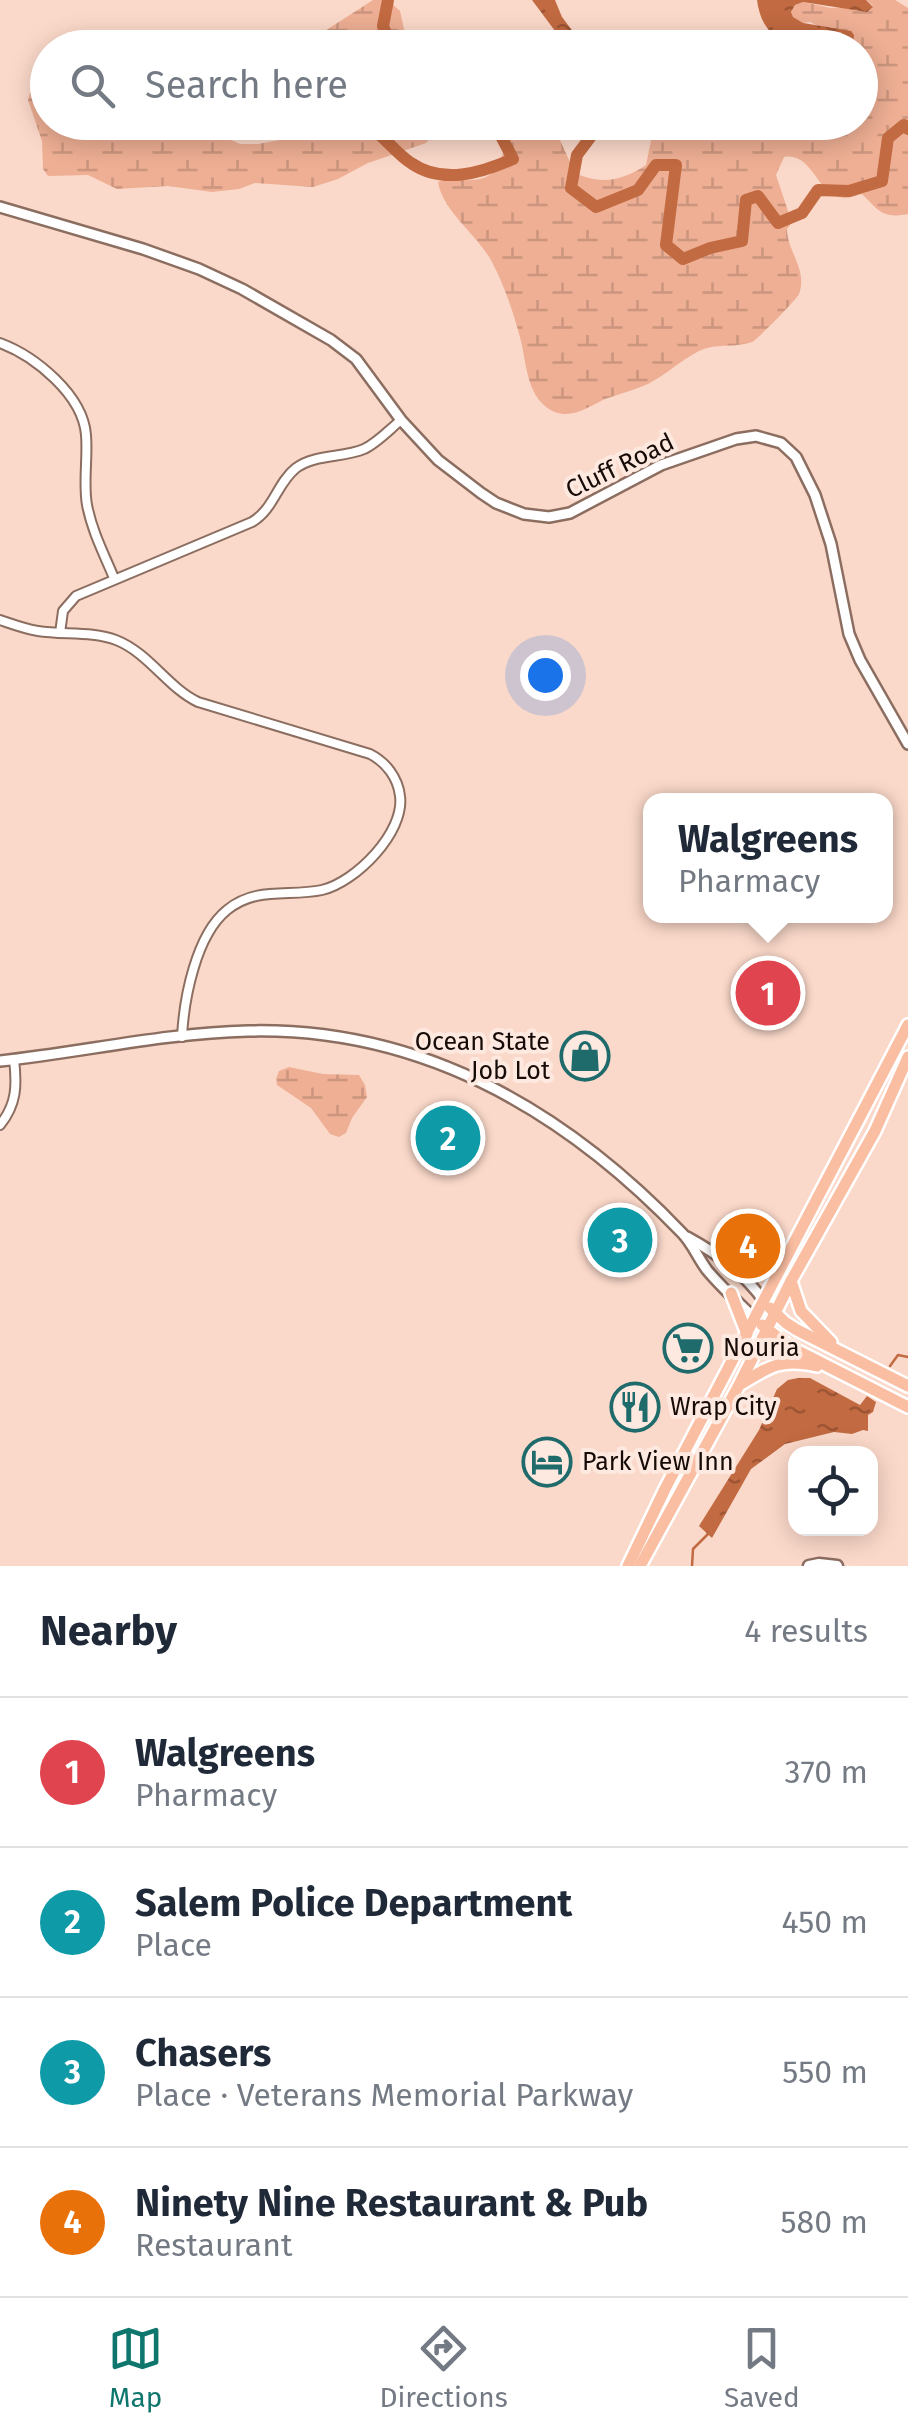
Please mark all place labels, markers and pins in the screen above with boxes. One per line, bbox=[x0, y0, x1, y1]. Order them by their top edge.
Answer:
pin: 1 bbox=[736, 956, 800, 1030]
place label: Ocean State Job Lot bbox=[415, 1027, 551, 1086]
shop icon: Ocean State Job Lot bbox=[559, 1030, 611, 1082]
pin: 2 bbox=[416, 1100, 480, 1176]
pin: 3 bbox=[588, 1202, 652, 1278]
pin: 4 bbox=[716, 1208, 780, 1284]
supermarket icon: Nouria bbox=[662, 1322, 714, 1374]
place label: Nouria bbox=[723, 1333, 800, 1363]
restaurant icon: Wrap City bbox=[609, 1381, 661, 1433]
place label: Wrap City bbox=[670, 1392, 777, 1422]
hotel icon: Park View Inn bbox=[521, 1436, 573, 1488]
place label: Park View Inn bbox=[582, 1447, 734, 1477]

